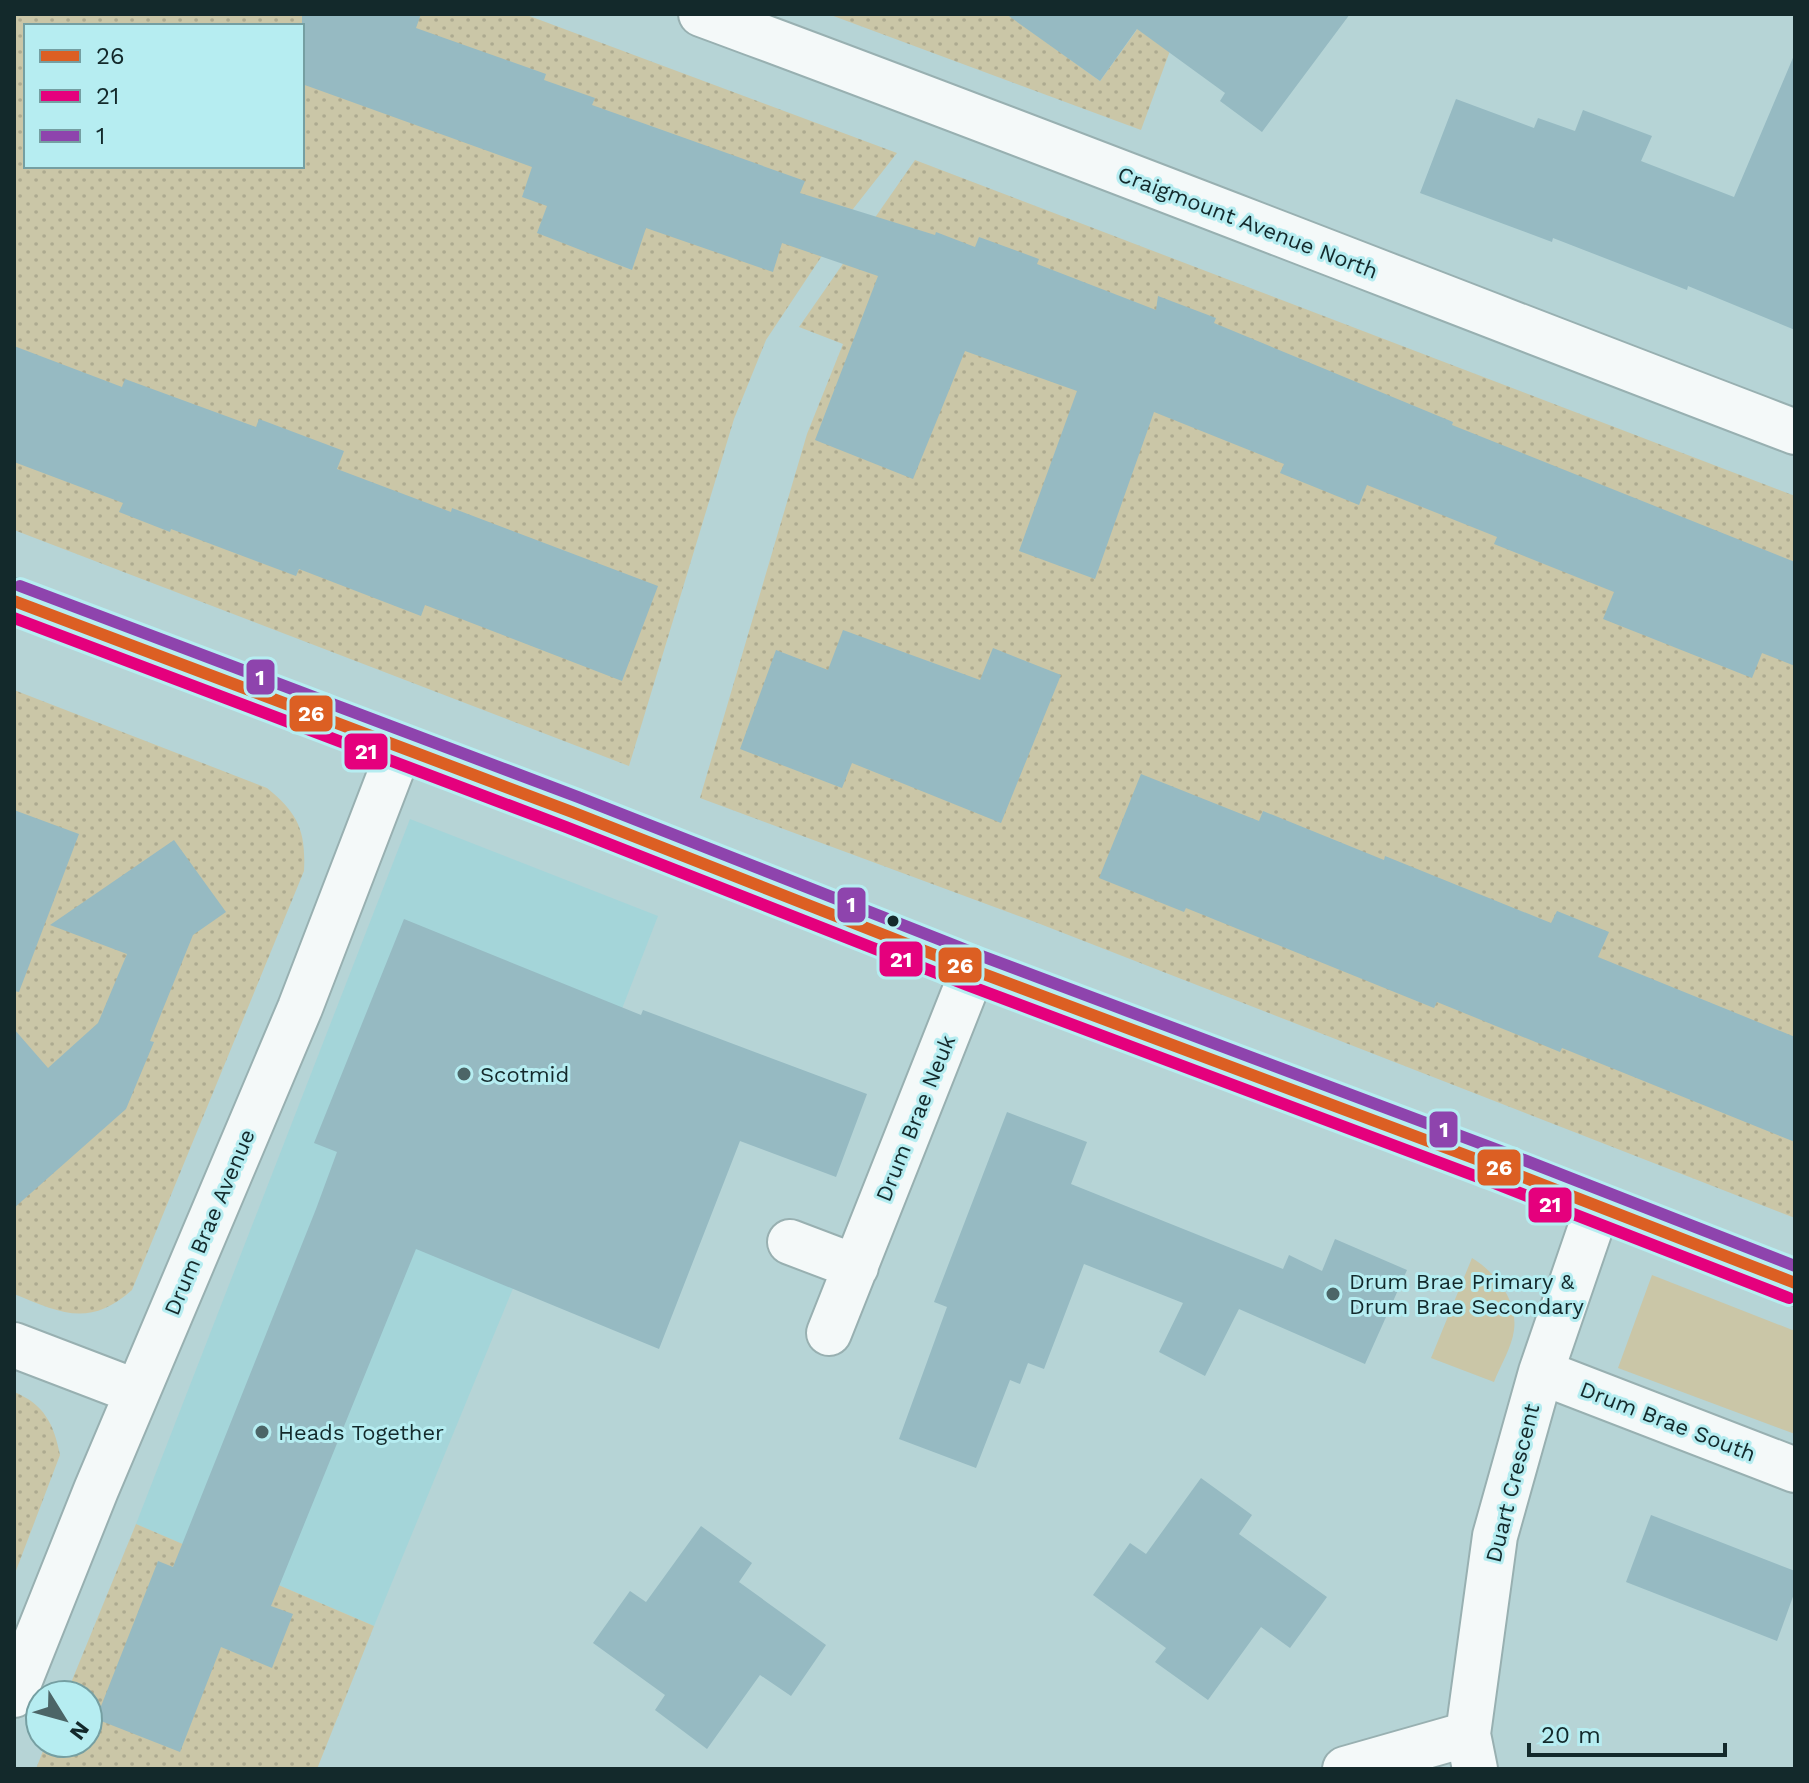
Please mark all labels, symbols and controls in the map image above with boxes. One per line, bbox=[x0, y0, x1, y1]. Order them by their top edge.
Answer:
legend bbox=[24, 24, 304, 168]
text: 26 bbox=[96, 42, 125, 70]
text: 21 bbox=[96, 82, 119, 110]
text: 1 bbox=[96, 122, 105, 150]
street label: Craigmount Avenue North bbox=[1114, 161, 1381, 284]
line badge: 1 bbox=[245, 658, 276, 696]
text: 1 bbox=[255, 665, 265, 690]
line badge: 26 bbox=[288, 694, 334, 733]
text: 26 bbox=[298, 701, 324, 726]
line badge: 21 bbox=[343, 732, 389, 771]
text: 21 bbox=[355, 739, 377, 764]
line badge: 1 bbox=[836, 886, 867, 924]
text: 1 bbox=[846, 892, 856, 917]
unlabelled marker bbox=[885, 913, 901, 929]
line badge: 21 bbox=[878, 940, 924, 978]
line badge: 26 bbox=[937, 946, 983, 984]
text: 21 bbox=[890, 947, 912, 972]
text: 26 bbox=[947, 953, 973, 978]
street label: Drum Brae Neuk bbox=[871, 1031, 960, 1205]
place label: Scotmid bbox=[480, 1062, 569, 1087]
marker: Scotmid bbox=[455, 1065, 473, 1083]
line badge: 1 bbox=[1428, 1110, 1459, 1149]
text: 1 bbox=[1439, 1117, 1449, 1142]
street label: Drum Brae Avenue bbox=[159, 1126, 260, 1319]
line badge: 26 bbox=[1476, 1148, 1522, 1187]
text: 26 bbox=[1486, 1155, 1512, 1180]
line badge: 21 bbox=[1527, 1186, 1573, 1224]
text: 21 bbox=[1539, 1192, 1561, 1217]
place label: Drum Brae Primary & Drum Brae Secondary bbox=[1349, 1269, 1585, 1319]
marker: Drum Brae Primary & Drum Brae Secondary bbox=[1324, 1285, 1342, 1303]
street label: Drum Brae South bbox=[1576, 1376, 1759, 1466]
street label: Duart Crescent bbox=[1481, 1401, 1544, 1565]
place label: Heads Together bbox=[278, 1420, 444, 1445]
marker: Heads Together bbox=[253, 1423, 271, 1441]
north arrow bbox=[24, 1679, 104, 1759]
scale bar bbox=[1529, 1707, 1725, 1757]
text: N bbox=[65, 1717, 94, 1745]
text: 20 m bbox=[1541, 1721, 1601, 1749]

